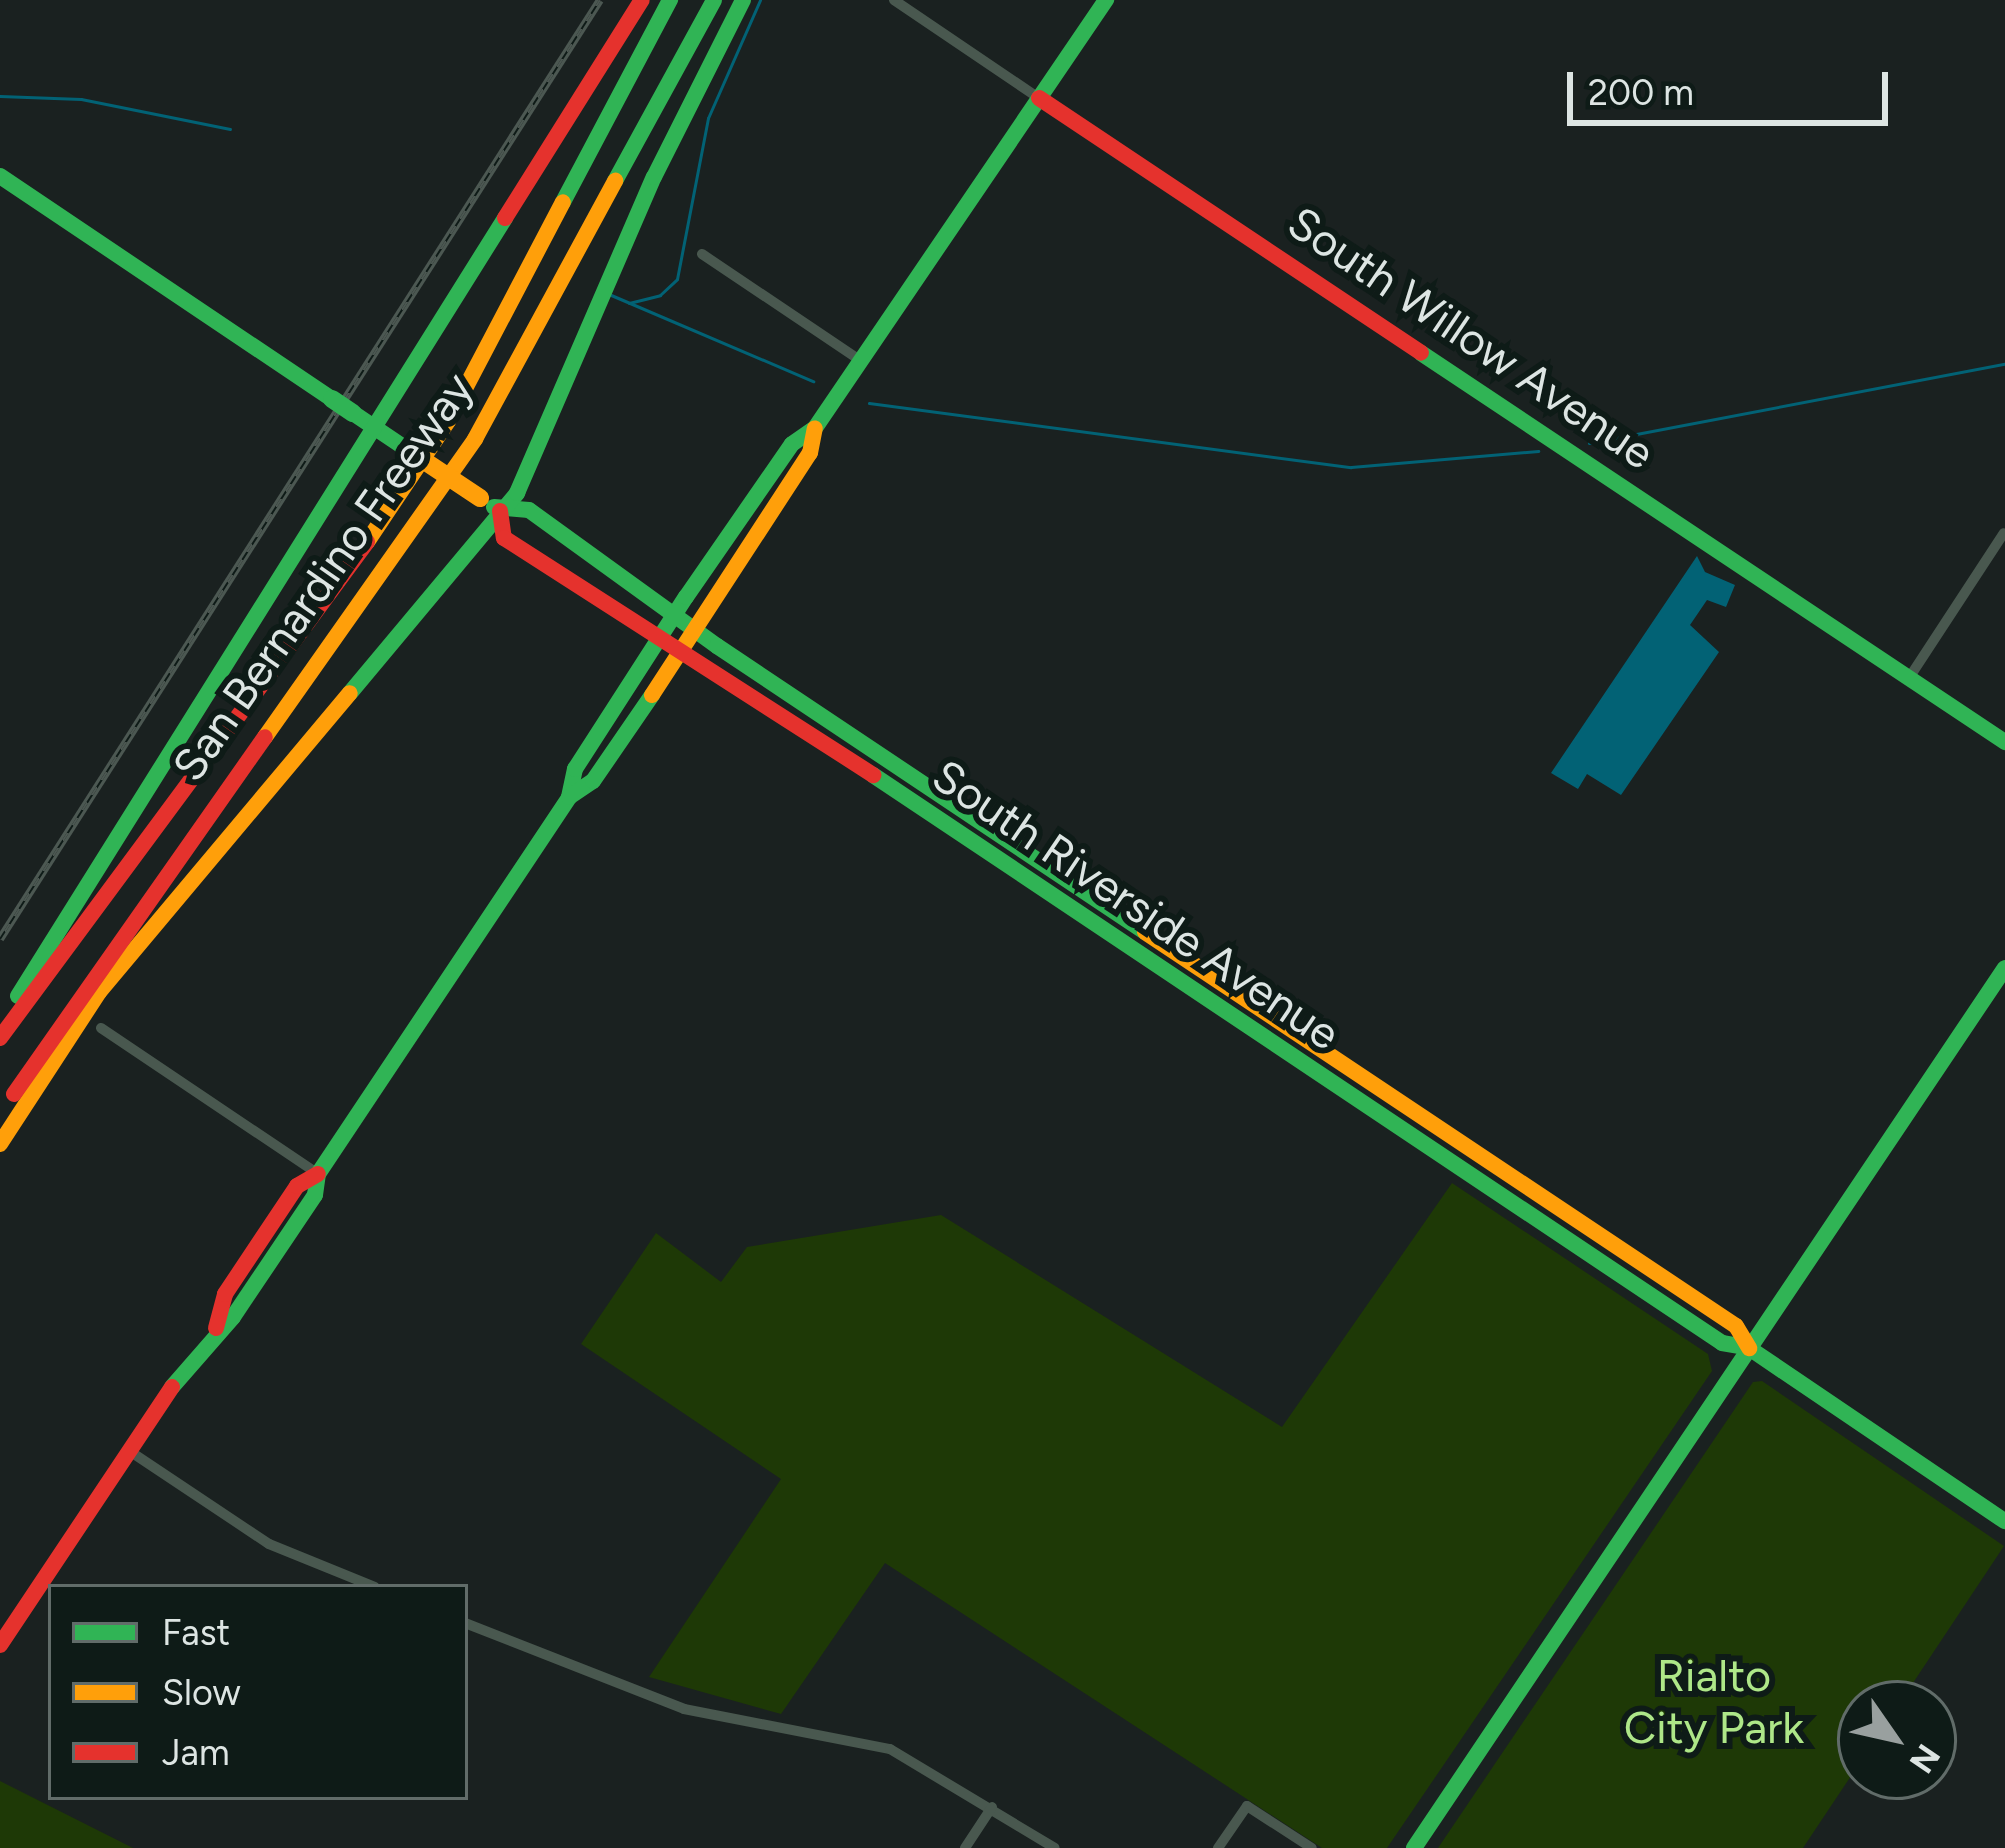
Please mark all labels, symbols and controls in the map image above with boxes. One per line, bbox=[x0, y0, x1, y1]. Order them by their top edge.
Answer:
scale bar bbox=[1573, 48, 1894, 122]
text: 200 m bbox=[1588, 71, 1694, 114]
street label: South Willow Avenue bbox=[1278, 196, 1664, 480]
street label: San Bernardino Freeway bbox=[162, 363, 484, 791]
street label: South Riverside Avenue bbox=[922, 749, 1350, 1061]
legend bbox=[48, 1584, 468, 1800]
text: Fast bbox=[162, 1611, 230, 1654]
park label: Rialto City Park bbox=[1624, 1649, 1804, 1755]
text: Slow bbox=[162, 1671, 241, 1714]
north arrow bbox=[1837, 1680, 1957, 1800]
text: Jam bbox=[162, 1731, 230, 1774]
text: N bbox=[1901, 1737, 1948, 1780]

